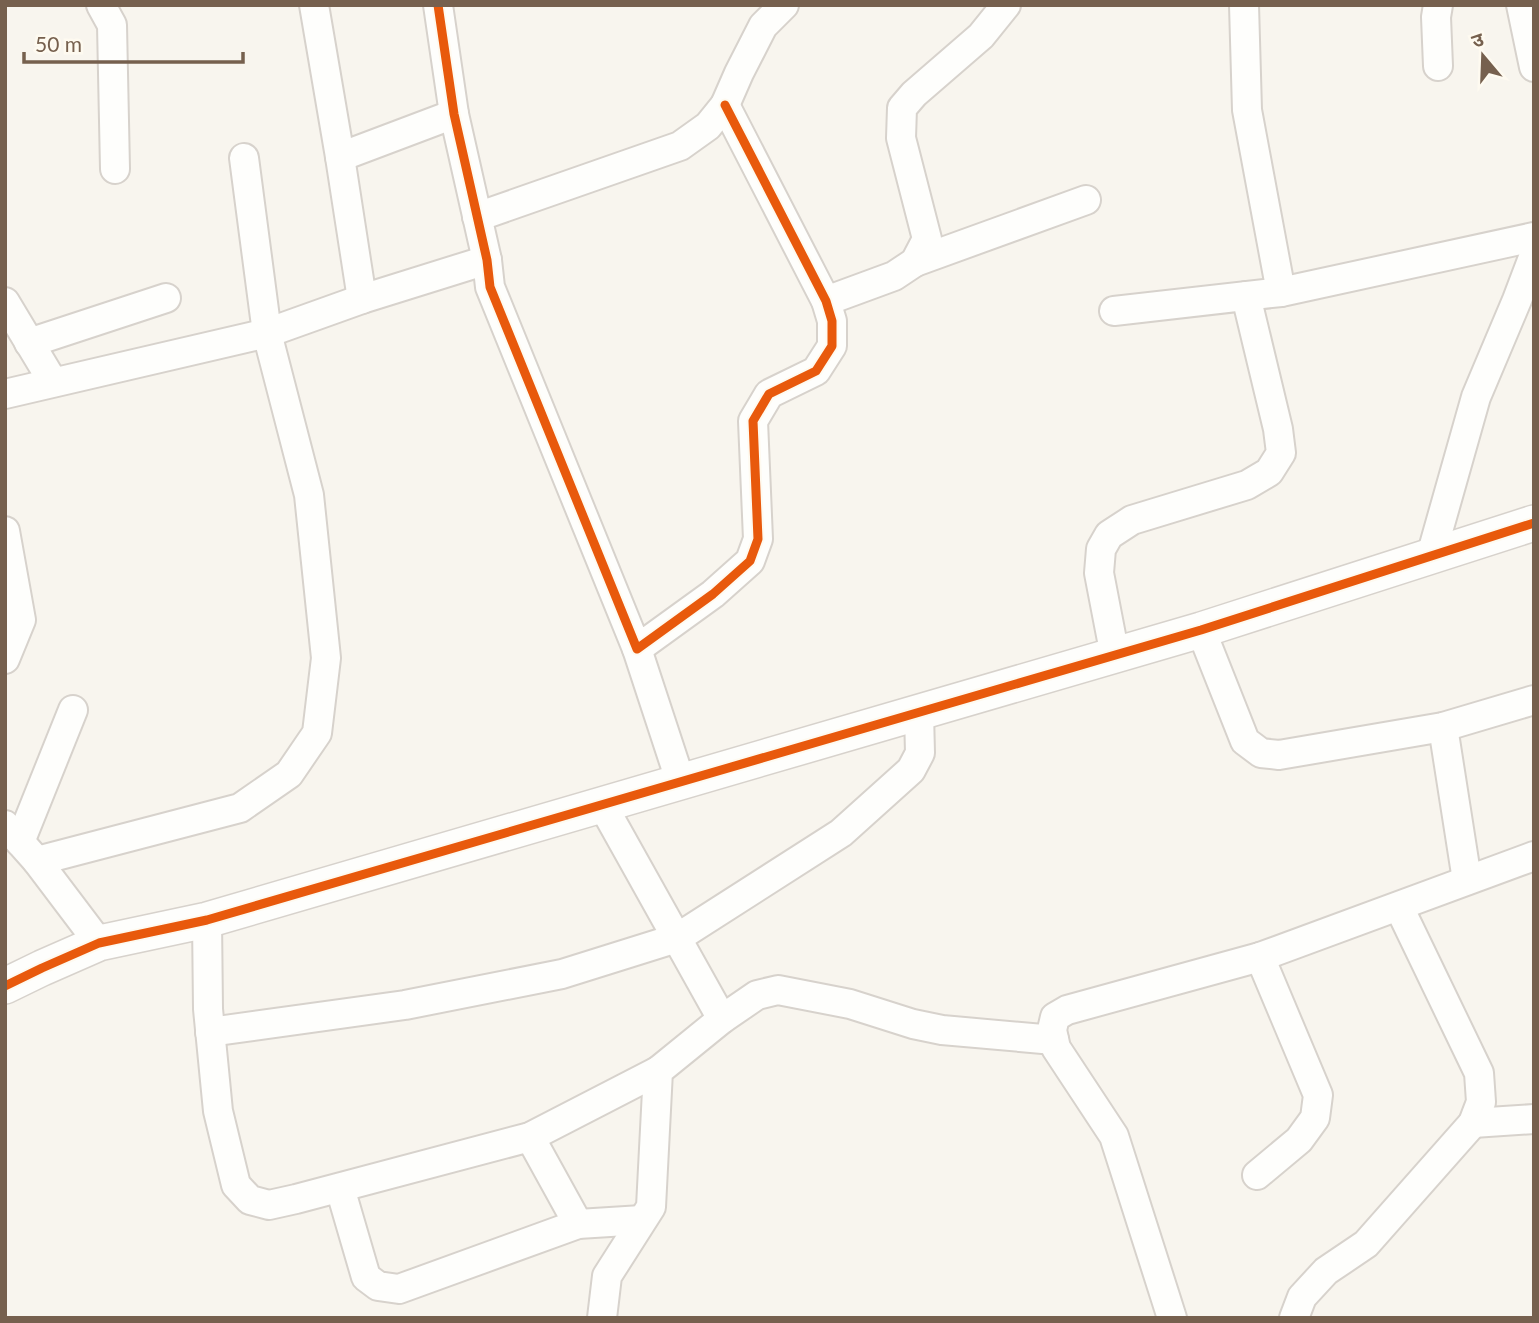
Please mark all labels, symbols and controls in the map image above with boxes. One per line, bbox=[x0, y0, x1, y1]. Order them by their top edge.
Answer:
scale bar bbox=[24, 21, 243, 65]
north arrow bbox=[1448, 21, 1518, 91]
text: उ bbox=[1468, 26, 1487, 52]
text: 50 m bbox=[35, 31, 82, 56]

